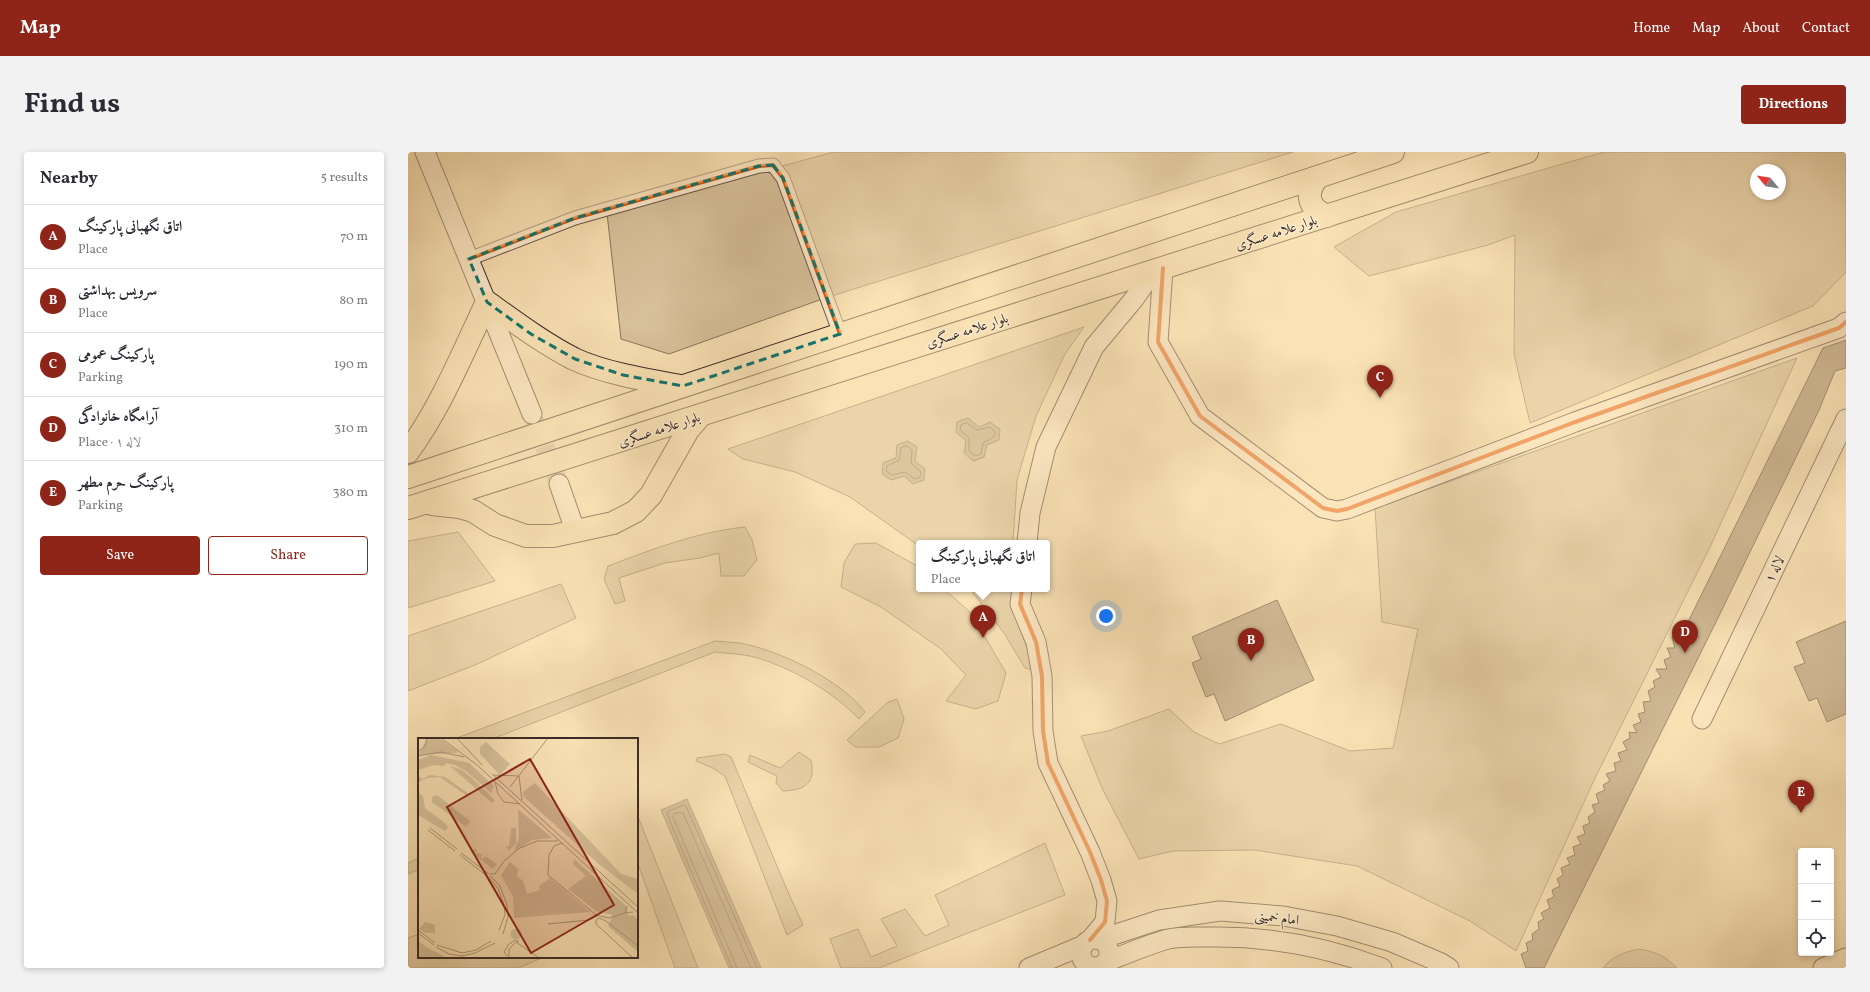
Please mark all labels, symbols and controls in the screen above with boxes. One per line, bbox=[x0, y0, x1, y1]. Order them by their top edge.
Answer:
text: Map bbox=[20, 15, 61, 41]
text: Home bbox=[1633, 19, 1670, 38]
text: Map bbox=[1692, 19, 1720, 38]
text: About bbox=[1742, 19, 1780, 38]
text: Contact bbox=[1802, 19, 1850, 38]
text: Find us bbox=[24, 85, 120, 124]
button: Directions bbox=[1741, 85, 1846, 124]
north arrow bbox=[1750, 164, 1786, 200]
text: Nearby bbox=[40, 167, 98, 190]
text: 5 results bbox=[321, 169, 368, 187]
street label: بلوار علامه عسگری bbox=[1233, 211, 1320, 256]
text: اتاق نگهبانی پارکینگ bbox=[78, 217, 182, 238]
text: A bbox=[48, 228, 58, 246]
text: 70 m bbox=[340, 228, 368, 246]
text: Place bbox=[78, 241, 108, 259]
text: سرویس بهداشتی bbox=[78, 281, 157, 302]
text: B bbox=[49, 292, 57, 310]
text: 80 m bbox=[339, 292, 368, 310]
text: Place bbox=[78, 305, 108, 323]
street label: بلوار علامه عسگری bbox=[924, 309, 1011, 354]
text: پارکینگ عمومی bbox=[78, 345, 154, 366]
text: C bbox=[49, 356, 57, 374]
text: 190 m bbox=[334, 356, 368, 374]
pin: C bbox=[1367, 365, 1393, 398]
text: Parking bbox=[78, 369, 123, 387]
text: آرامگاه خانوادگی bbox=[78, 407, 158, 428]
street label: بلوار علامه عسگری bbox=[616, 408, 703, 453]
text: D bbox=[48, 420, 58, 438]
text: 310 m bbox=[334, 420, 368, 438]
text: Place · لاله ۱ bbox=[78, 434, 141, 452]
text: پارکینگ حرم مطهر bbox=[78, 473, 173, 494]
text: E bbox=[49, 484, 57, 502]
text: 380 m bbox=[333, 484, 368, 502]
text: Parking bbox=[78, 497, 123, 515]
button: Save bbox=[40, 536, 200, 575]
button: Share bbox=[208, 536, 368, 575]
popup bbox=[916, 540, 1050, 592]
text: اتاق نگهبانی پارکینگ bbox=[931, 547, 1035, 568]
street label: لاله ۱ bbox=[1761, 553, 1790, 586]
text: Place bbox=[931, 571, 961, 589]
pin: A bbox=[970, 605, 996, 638]
your location bbox=[1096, 606, 1116, 626]
pin: D bbox=[1672, 620, 1698, 653]
pin: B bbox=[1238, 628, 1264, 661]
inset map bbox=[418, 738, 638, 958]
pin: E bbox=[1788, 780, 1814, 813]
map controls bbox=[1798, 848, 1834, 956]
button: + bbox=[1798, 848, 1834, 884]
button: − bbox=[1798, 884, 1834, 920]
street label: امام خمینی bbox=[1253, 906, 1300, 933]
button: locate bbox=[1798, 920, 1834, 956]

